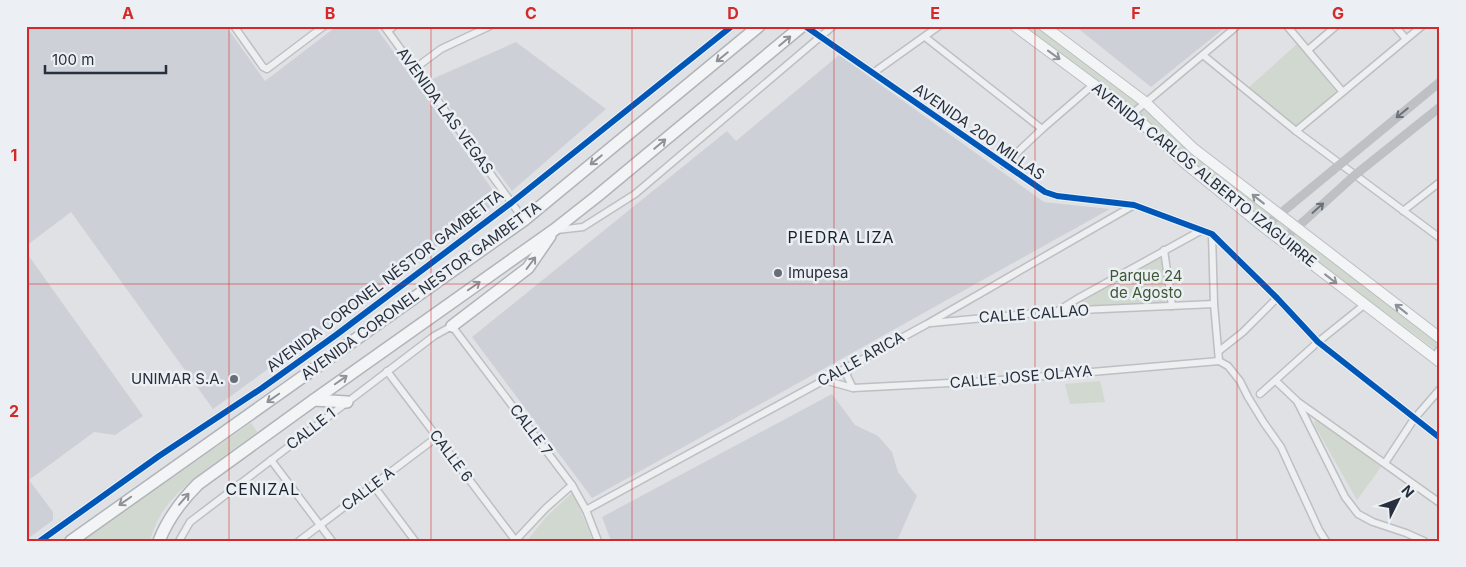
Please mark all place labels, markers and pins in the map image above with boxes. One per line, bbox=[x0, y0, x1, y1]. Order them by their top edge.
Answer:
place label: Imupesa bbox=[788, 263, 848, 282]
marker: Imupesa bbox=[772, 267, 784, 279]
place label: UNIMAR S.A. bbox=[131, 369, 224, 388]
marker: UNIMAR S.A. bbox=[228, 373, 240, 385]

